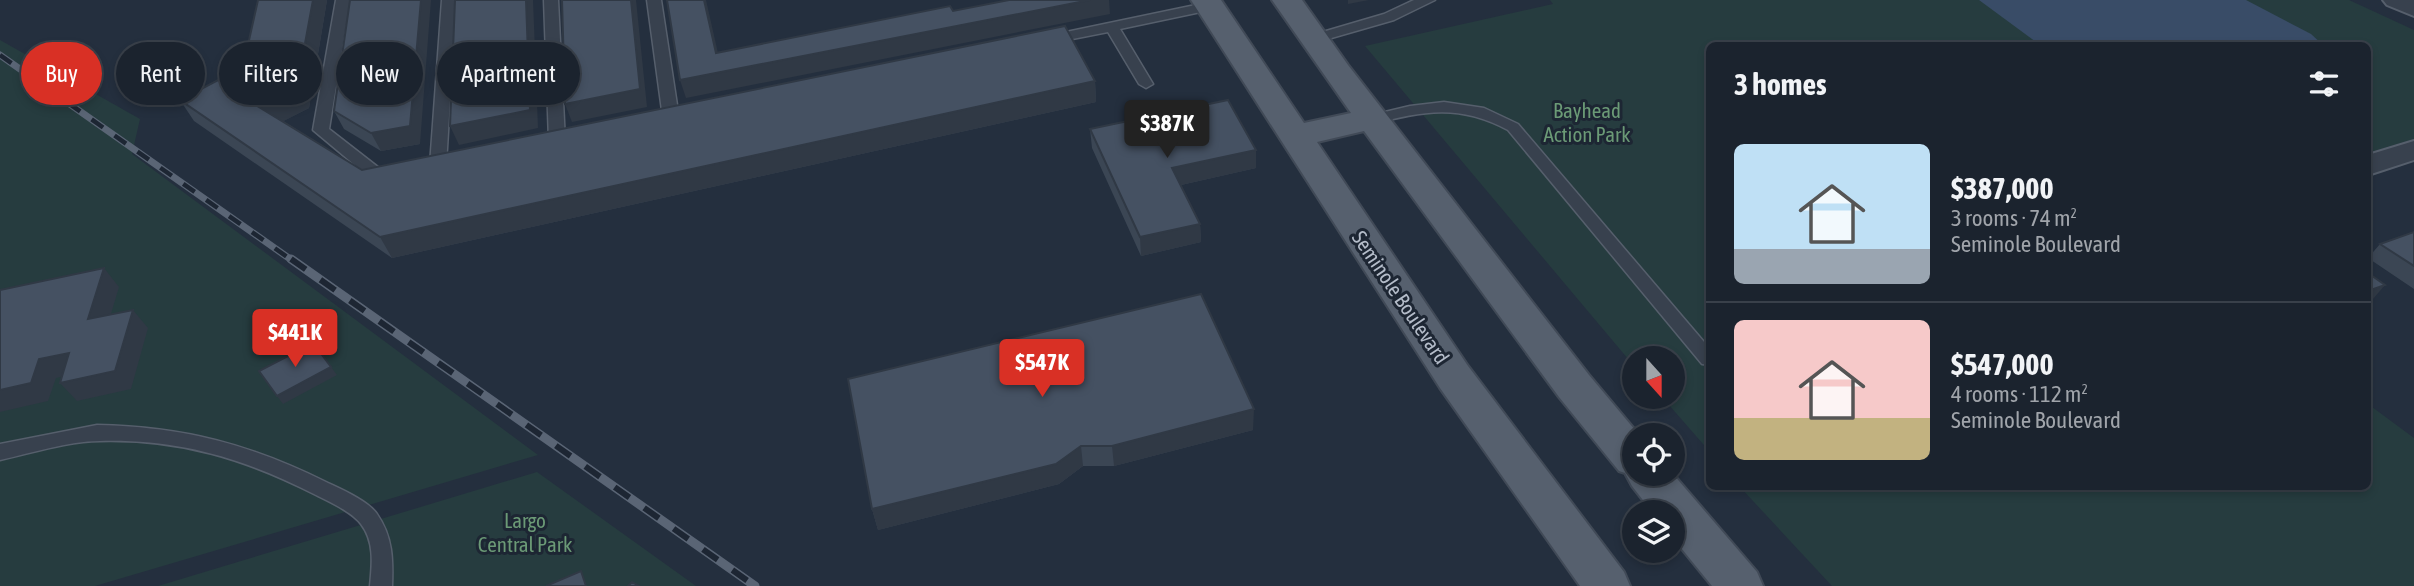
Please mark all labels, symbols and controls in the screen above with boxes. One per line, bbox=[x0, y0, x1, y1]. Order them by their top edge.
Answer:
chip: Buy bbox=[21, 42, 102, 105]
chip: Rent bbox=[116, 42, 205, 105]
chip: Filters bbox=[219, 42, 322, 105]
chip: New bbox=[336, 42, 423, 105]
chip: Apartment bbox=[437, 42, 580, 105]
icon: filters bbox=[2305, 65, 2343, 103]
text: 3 homes bbox=[1734, 67, 1827, 101]
park label: Bayhead Action Park bbox=[1544, 98, 1630, 146]
pin: $387K bbox=[1118, 100, 1216, 160]
text: $387K bbox=[1140, 110, 1194, 136]
text: $387,000 bbox=[1951, 171, 2054, 205]
icon: home bbox=[1790, 172, 1874, 256]
text: 3 rooms · 74 m² bbox=[1951, 205, 2077, 231]
street label: Seminole Boulevard bbox=[1348, 226, 1454, 368]
text: Seminole Boulevard bbox=[1951, 231, 2121, 257]
pin: $441K bbox=[246, 310, 344, 369]
text: $441K bbox=[268, 319, 322, 345]
pin: $547K bbox=[993, 340, 1091, 399]
north arrow bbox=[1622, 346, 1685, 410]
map controls bbox=[1622, 346, 1685, 563]
text: $547,000 bbox=[1951, 347, 2054, 381]
icon: home bbox=[1790, 348, 1874, 432]
text: $547K bbox=[1015, 349, 1069, 375]
text: 4 rooms · 112 m² bbox=[1951, 381, 2088, 407]
text: Seminole Boulevard bbox=[1951, 407, 2121, 433]
button: locate bbox=[1622, 423, 1685, 486]
button: layers bbox=[1622, 500, 1685, 563]
park label: Largo Central Park bbox=[478, 508, 572, 556]

